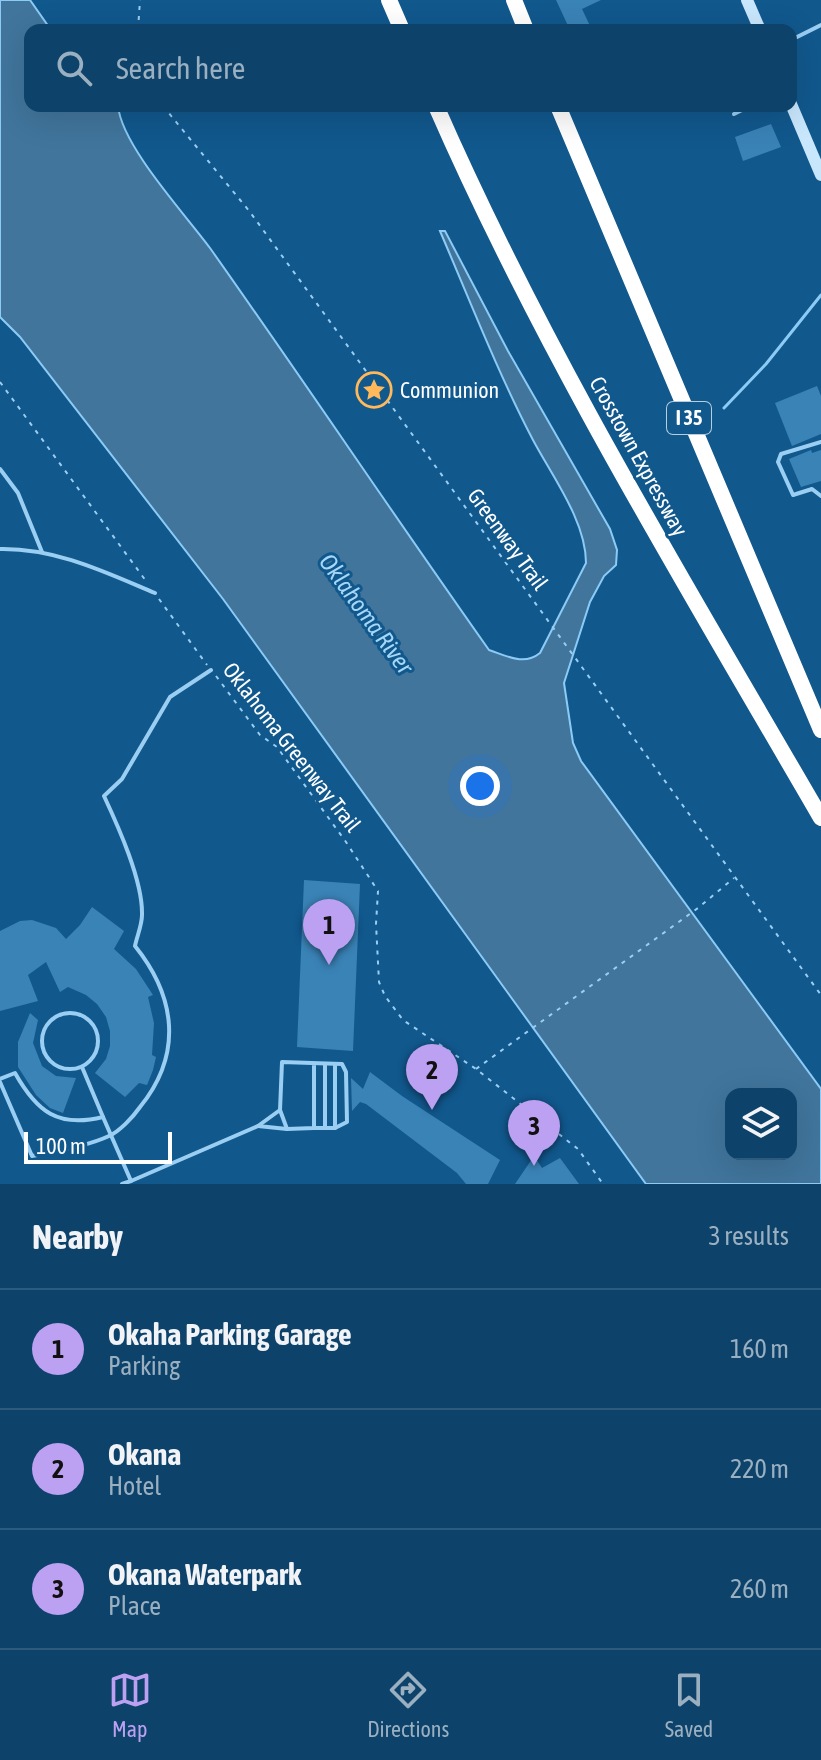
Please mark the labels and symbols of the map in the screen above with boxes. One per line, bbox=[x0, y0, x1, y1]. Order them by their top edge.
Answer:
place icon: Communion bbox=[355, 371, 393, 409]
street label: Crosstown Expressway bbox=[584, 372, 694, 540]
place label: Communion bbox=[400, 377, 499, 403]
road number: I 35 bbox=[667, 402, 711, 434]
street label: Greenway Trail bbox=[462, 483, 554, 595]
water label: Oklahoma River bbox=[314, 549, 419, 680]
street label: Oklahoma Greenway Trail bbox=[218, 657, 366, 837]
your location bbox=[460, 766, 500, 806]
pin: 1 bbox=[303, 899, 355, 965]
pin: 2 bbox=[406, 1044, 458, 1110]
pin: 3 bbox=[508, 1100, 560, 1166]
scale bar bbox=[24, 1128, 172, 1164]

